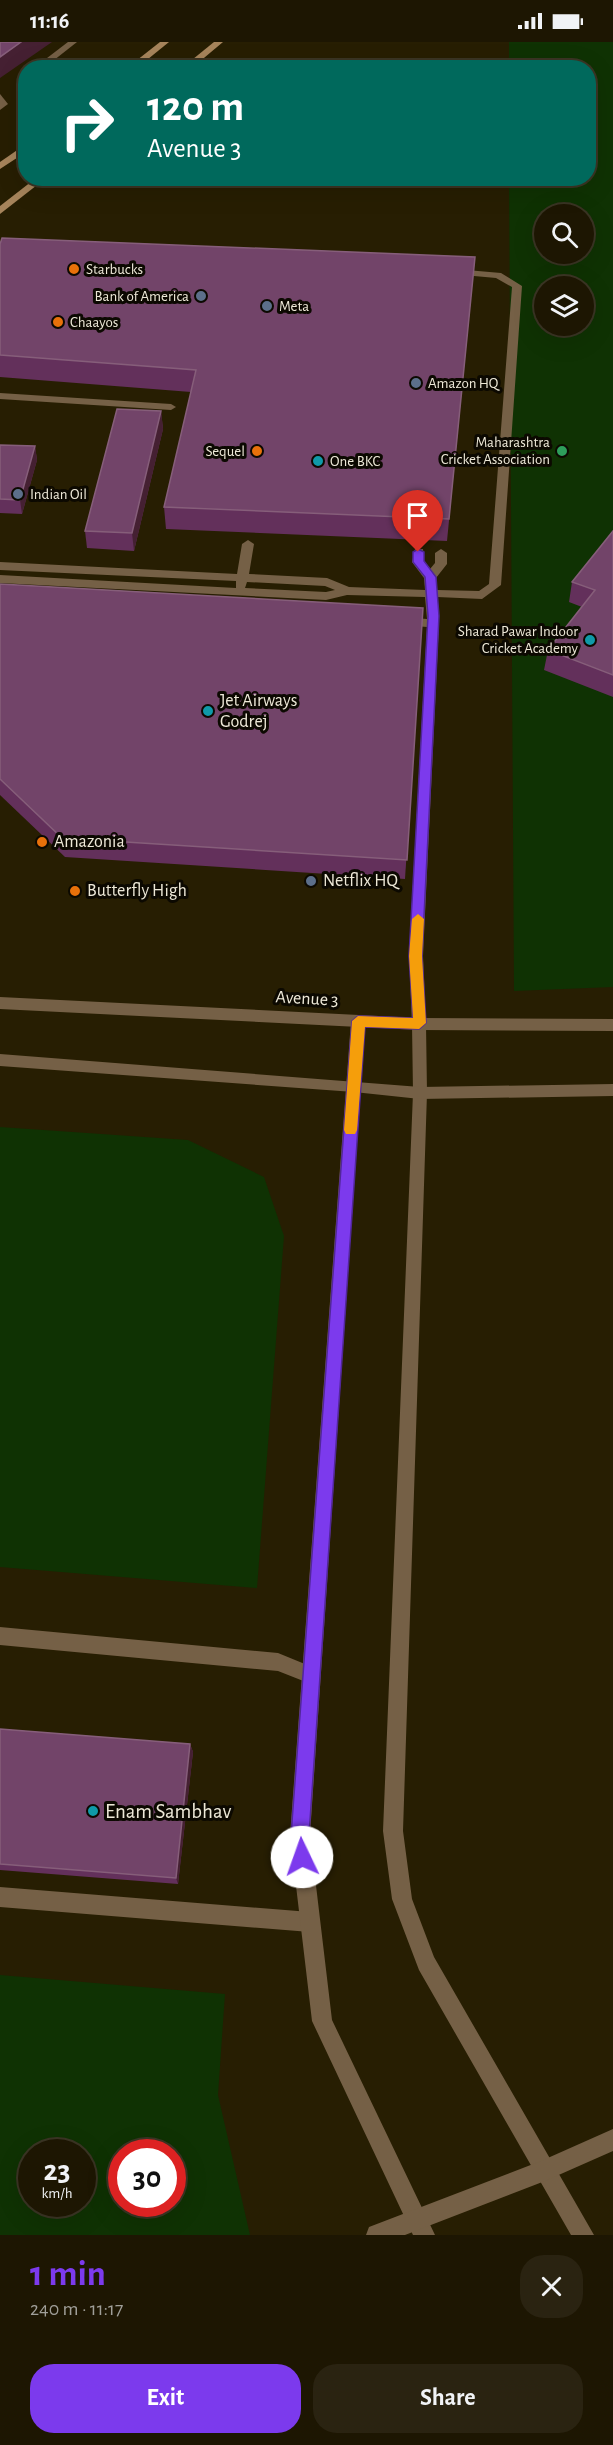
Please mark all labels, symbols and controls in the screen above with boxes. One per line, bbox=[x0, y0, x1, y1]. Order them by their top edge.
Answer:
text: 11:16 bbox=[30, 10, 69, 32]
icon: right bbox=[48, 84, 126, 162]
text: 120 m bbox=[147, 86, 244, 128]
text: Avenue 3 bbox=[147, 135, 241, 162]
map controls bbox=[534, 204, 594, 336]
button: search bbox=[534, 204, 594, 264]
marker: Starbucks bbox=[67, 262, 81, 276]
place label: Starbucks bbox=[86, 262, 143, 277]
button: layers bbox=[534, 276, 594, 336]
place label: Bank of America bbox=[95, 289, 189, 304]
marker: Bank of America bbox=[194, 289, 208, 303]
marker: Meta bbox=[260, 299, 274, 313]
place label: Meta bbox=[279, 299, 309, 314]
marker: Chaayos bbox=[51, 315, 65, 329]
place label: Chaayos bbox=[70, 315, 118, 330]
marker: Amazon HQ bbox=[409, 376, 423, 390]
place label: Amazon HQ bbox=[428, 376, 500, 391]
place label: Maharashtra Cricket Association bbox=[441, 435, 550, 467]
place label: Sequel bbox=[205, 444, 245, 459]
marker: Sequel bbox=[250, 444, 264, 458]
marker: Maharashtra Cricket Association bbox=[555, 444, 569, 458]
marker: One BKC bbox=[311, 454, 325, 468]
place label: One BKC bbox=[330, 454, 381, 469]
marker: Indian Oil bbox=[11, 487, 25, 501]
place label: Indian Oil bbox=[30, 487, 87, 502]
pin bbox=[392, 490, 443, 552]
icon: arrive bbox=[401, 499, 434, 532]
place label: Sharad Pawar Indoor Cricket Academy bbox=[458, 624, 579, 656]
marker: Sharad Pawar Indoor Cricket Academy bbox=[583, 633, 597, 647]
place label: Jet Airways Godrej bbox=[220, 692, 297, 731]
marker: Jet Airways Godrej bbox=[201, 704, 215, 718]
place label: Amazonia bbox=[54, 833, 125, 851]
marker: Amazonia bbox=[35, 835, 49, 849]
place label: Netflix HQ bbox=[323, 872, 400, 890]
marker: Netflix HQ bbox=[304, 874, 318, 888]
place label: Butterfly High bbox=[87, 882, 187, 900]
marker: Butterfly High bbox=[68, 884, 82, 898]
street label: Avenue 3 bbox=[275, 988, 339, 1010]
place label: Enam Sambhav bbox=[105, 1801, 231, 1822]
marker: Enam Sambhav bbox=[86, 1804, 100, 1818]
position arrow bbox=[270, 1825, 334, 1889]
speed limit sign: 30 bbox=[108, 2139, 186, 2217]
text: 23 bbox=[43, 2156, 71, 2186]
text: km/h bbox=[42, 2186, 72, 2201]
button: close bbox=[520, 2255, 583, 2318]
text: 1 min bbox=[30, 2256, 106, 2292]
text: 240 m · 11:17 bbox=[30, 2299, 123, 2319]
button: Exit bbox=[30, 2364, 301, 2433]
button: Share bbox=[313, 2364, 583, 2433]

